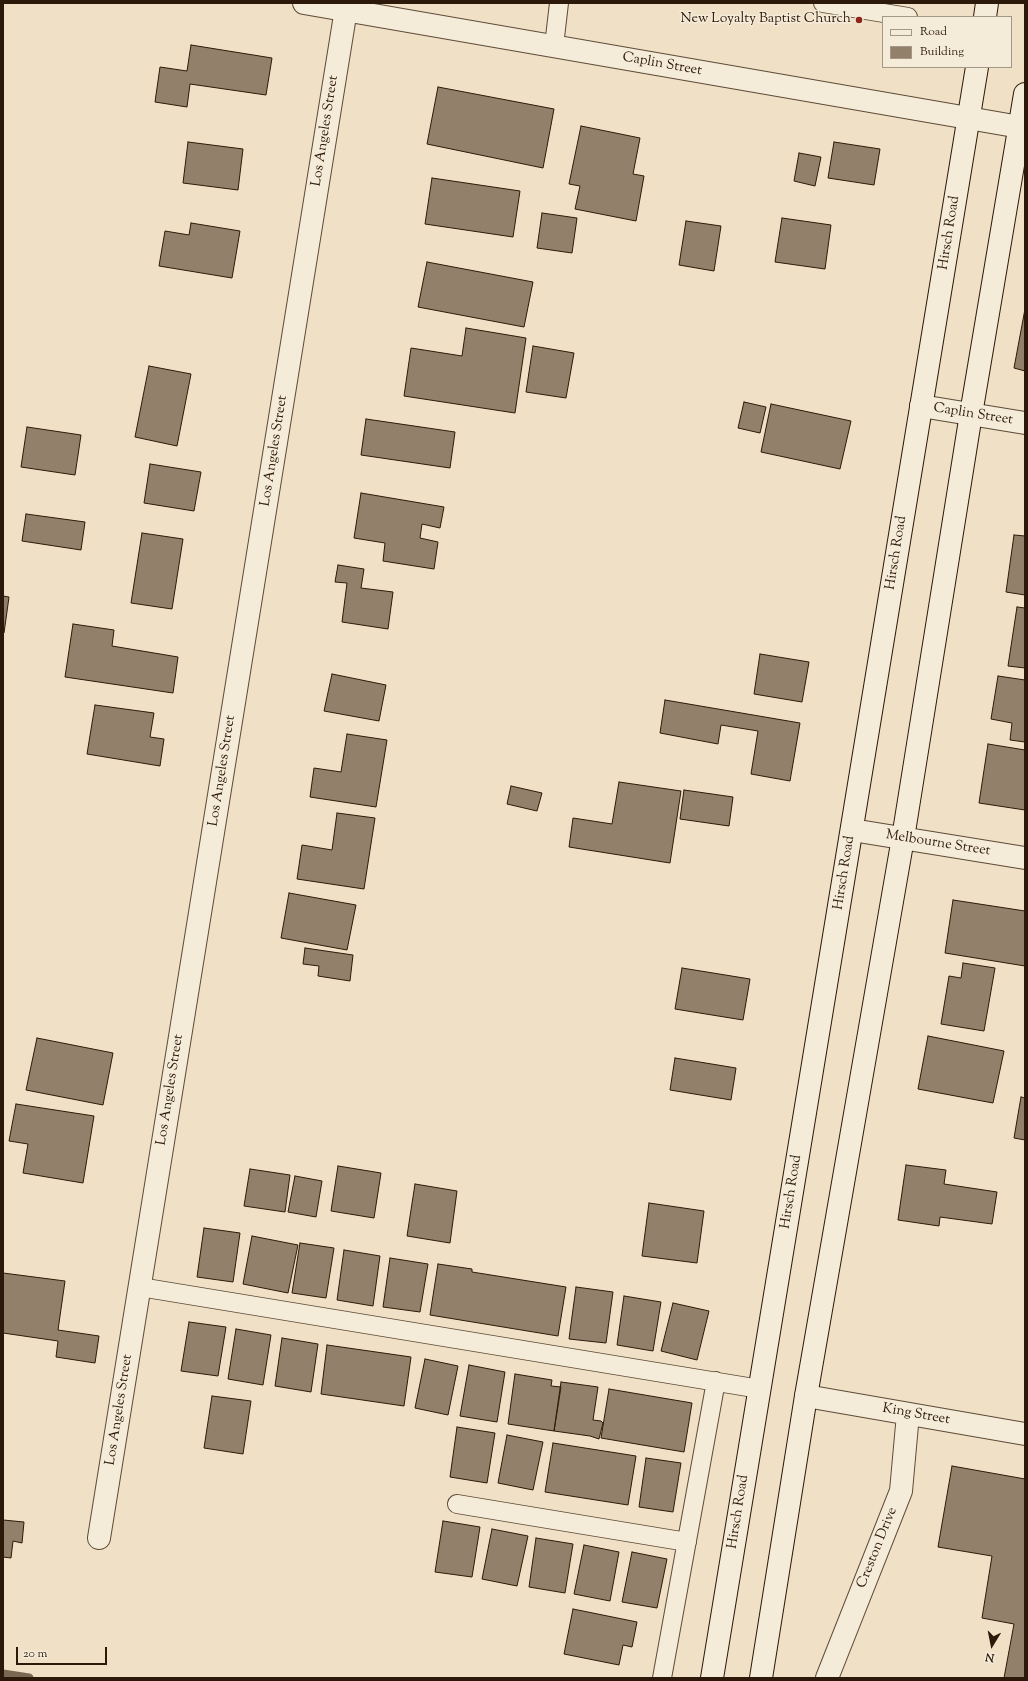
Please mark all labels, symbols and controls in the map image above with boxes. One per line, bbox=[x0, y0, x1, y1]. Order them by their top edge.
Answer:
place label: New Loyalty Baptist Church bbox=[681, 12, 851, 28]
marker: New Loyalty Baptist Church bbox=[854, 15, 864, 25]
legend bbox=[882, 16, 1012, 68]
text: Road bbox=[920, 23, 947, 41]
text: Building bbox=[920, 43, 964, 61]
street label: Caplin Street bbox=[621, 50, 703, 80]
street label: Los Angeles Street bbox=[309, 74, 343, 188]
street label: Hirsch Road bbox=[936, 195, 964, 271]
street label: Los Angeles Street bbox=[258, 394, 292, 508]
street label: Caplin Street bbox=[932, 400, 1014, 430]
street label: Hirsch Road bbox=[883, 515, 911, 591]
street label: Los Angeles Street bbox=[206, 714, 240, 828]
street label: Melbourne Street bbox=[885, 827, 991, 861]
street label: Hirsch Road bbox=[831, 835, 859, 911]
street label: Los Angeles Street bbox=[154, 1033, 188, 1147]
street label: Hirsch Road bbox=[778, 1154, 806, 1230]
street label: Los Angeles Street bbox=[103, 1353, 137, 1467]
street label: King Street bbox=[881, 1401, 951, 1429]
street label: Hirsch Road bbox=[725, 1474, 753, 1550]
street label: Creston Drive bbox=[854, 1505, 902, 1591]
north arrow bbox=[972, 1625, 1012, 1665]
scale bar bbox=[18, 1639, 109, 1665]
text: 20 m bbox=[23, 1645, 47, 1663]
text: N bbox=[984, 1648, 996, 1665]

